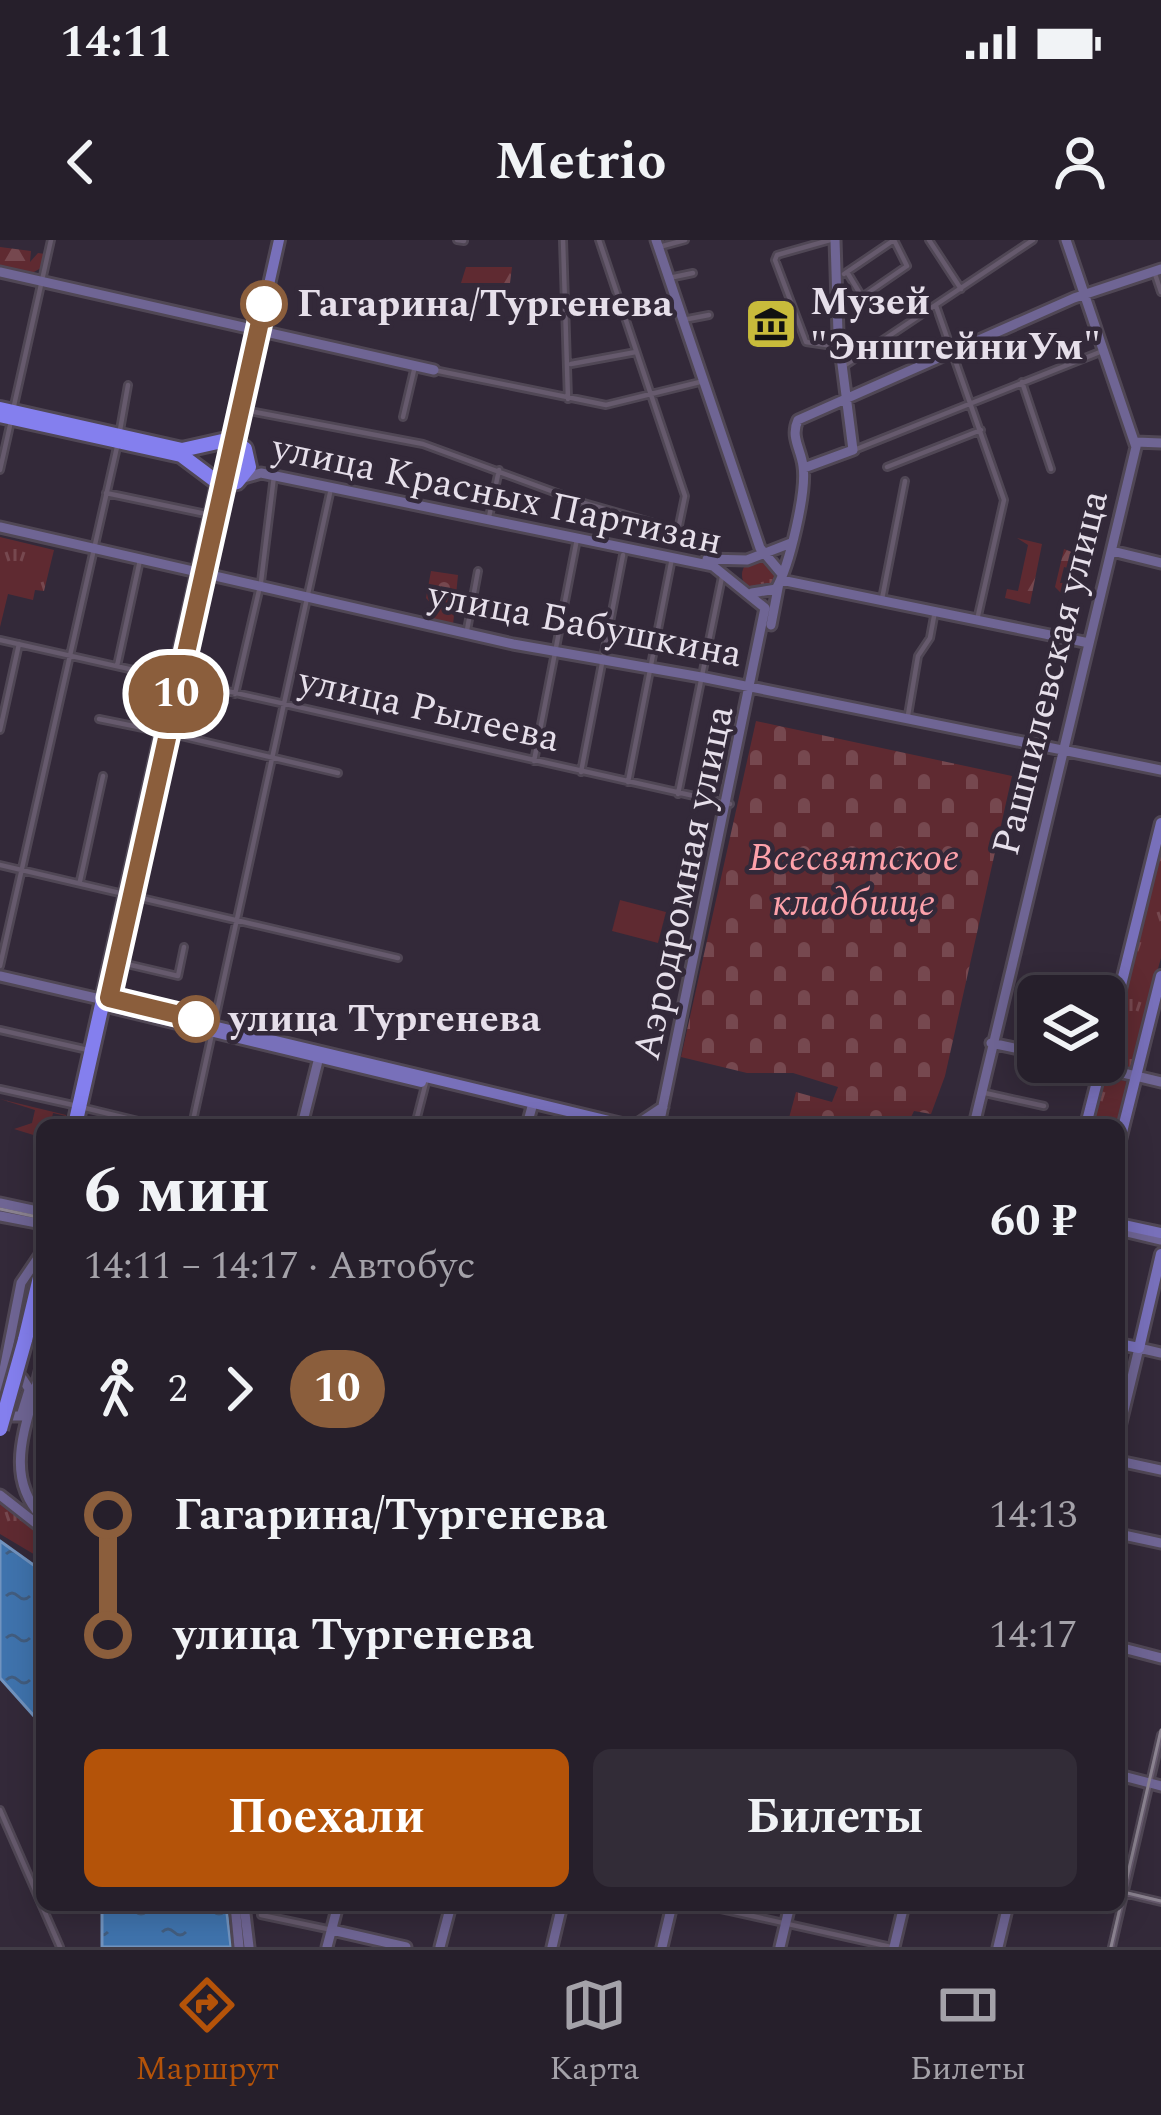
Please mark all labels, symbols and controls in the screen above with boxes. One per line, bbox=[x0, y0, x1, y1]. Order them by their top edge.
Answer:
text: 14:11 bbox=[60, 8, 173, 77]
text: Metrio bbox=[494, 121, 667, 203]
icon: back bbox=[48, 129, 114, 195]
icon: person bbox=[1047, 129, 1113, 195]
place label: Музей "ЭнштейниУм" bbox=[810, 273, 1101, 377]
place label: Гагарина/Тургенева bbox=[297, 275, 673, 334]
marker: Гагарина/Тургенева bbox=[242, 282, 286, 326]
museum icon: Музей "ЭнштейниУм" bbox=[743, 296, 799, 352]
street label: улица Красных Партизан bbox=[266, 418, 728, 572]
street label: Рашпилевская улица bbox=[977, 484, 1125, 862]
street label: улица Бабушкина bbox=[422, 565, 747, 684]
street label: улица Рылеева bbox=[291, 651, 566, 769]
line badge: 10 bbox=[122, 655, 230, 733]
text: 10 bbox=[152, 662, 200, 725]
street label: Аэродромная улица bbox=[618, 700, 750, 1066]
park label: Всесвятское кладбище bbox=[748, 829, 960, 933]
map controls bbox=[1017, 975, 1125, 1083]
button: layers bbox=[1017, 975, 1125, 1083]
place label: улица Тургенева bbox=[227, 990, 541, 1049]
marker: улица Тургенева bbox=[174, 997, 218, 1041]
text: 6 мин bbox=[84, 1141, 270, 1242]
text: 60 ₽ bbox=[990, 1187, 1077, 1256]
text: 14:11 – 14:17 · Автобус bbox=[84, 1237, 475, 1296]
icon: walk bbox=[84, 1356, 150, 1422]
icon: forward bbox=[206, 1356, 272, 1422]
text: 10 bbox=[314, 1357, 361, 1420]
text: 2 bbox=[168, 1360, 188, 1419]
text: Гагарина/Тургенева bbox=[174, 1481, 608, 1550]
text: 14:13 bbox=[989, 1486, 1077, 1545]
text: улица Тургенева bbox=[174, 1601, 534, 1670]
text: 14:17 bbox=[989, 1606, 1077, 1665]
button: Поехали bbox=[84, 1749, 569, 1887]
button: Билеты bbox=[593, 1749, 1077, 1887]
tab: Маршрут bbox=[135, 1972, 279, 2094]
tab: Карта bbox=[549, 1972, 639, 2094]
tab: Билеты bbox=[910, 1972, 1026, 2094]

